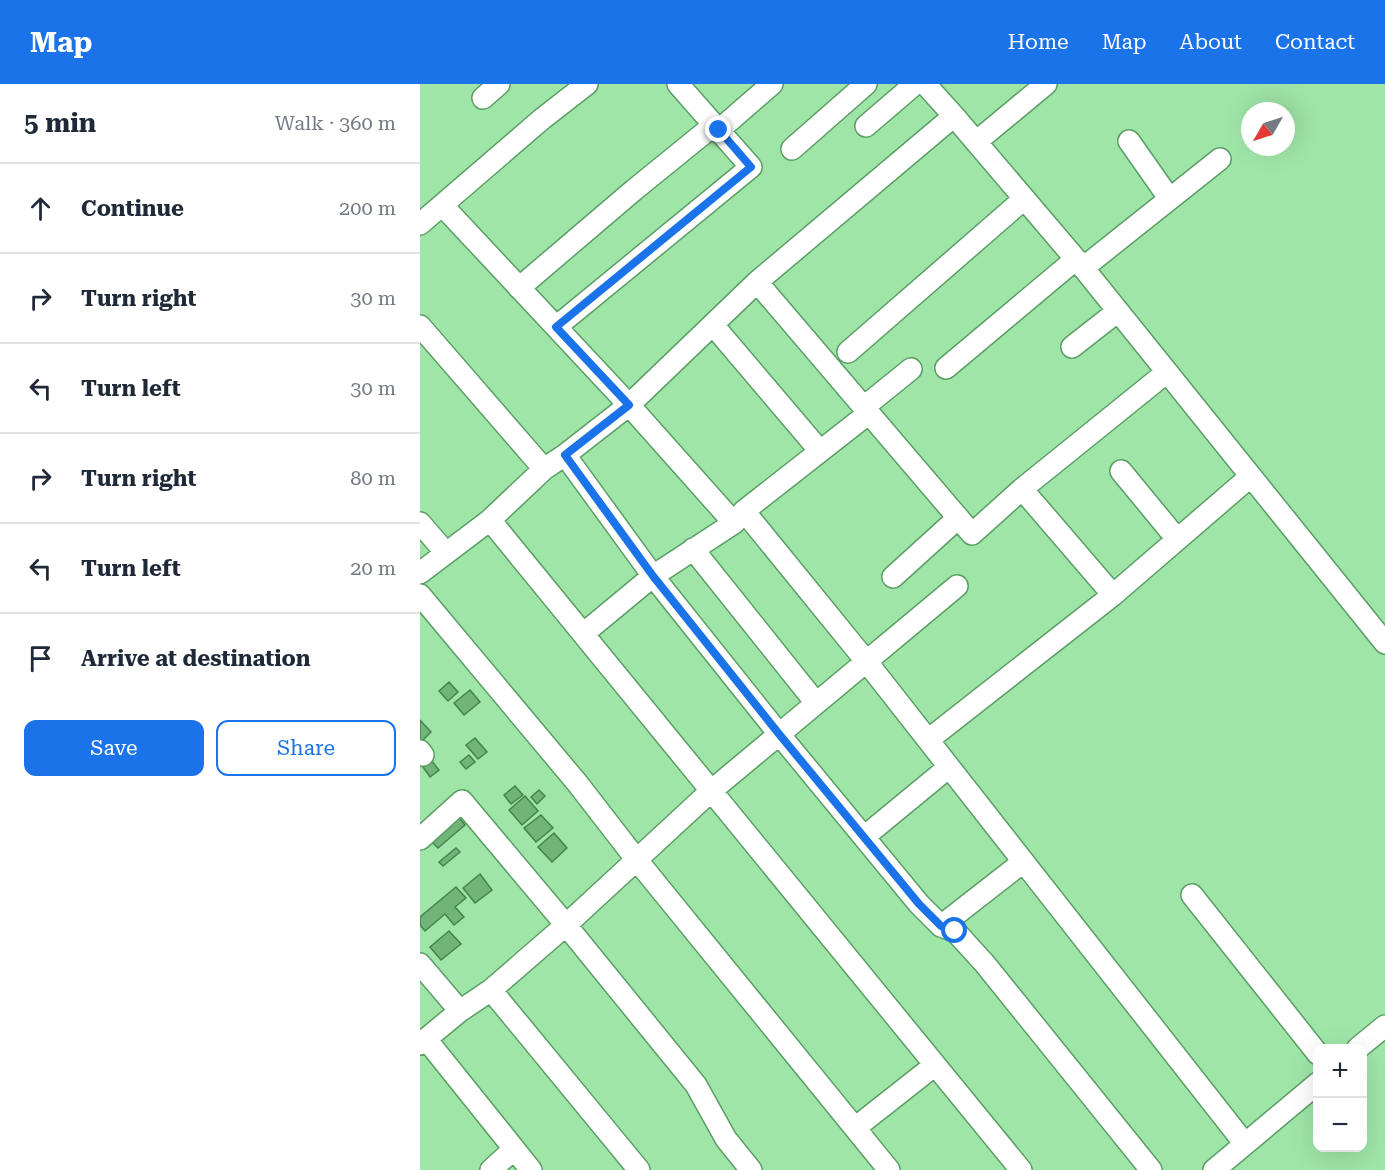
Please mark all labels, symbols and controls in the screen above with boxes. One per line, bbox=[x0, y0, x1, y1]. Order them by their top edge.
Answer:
text: Map bbox=[30, 26, 92, 59]
text: Home bbox=[1008, 30, 1069, 54]
text: Map bbox=[1102, 30, 1147, 54]
text: About bbox=[1180, 30, 1242, 54]
text: Contact bbox=[1275, 30, 1355, 54]
north arrow bbox=[1241, 102, 1295, 156]
text: 5 min bbox=[24, 108, 96, 138]
text: Walk · 360 m bbox=[275, 111, 396, 135]
route end bbox=[705, 116, 731, 142]
icon: ahead bbox=[24, 192, 57, 225]
text: Continue bbox=[81, 196, 184, 221]
text: 200 m bbox=[339, 196, 396, 220]
icon: right bbox=[24, 282, 57, 315]
text: Turn right bbox=[81, 286, 196, 311]
text: 30 m bbox=[350, 286, 396, 310]
icon: left bbox=[24, 372, 57, 405]
text: Turn left bbox=[81, 376, 181, 401]
text: 30 m bbox=[350, 376, 396, 400]
icon: right bbox=[24, 462, 57, 495]
text: Turn right bbox=[81, 466, 196, 491]
text: 80 m bbox=[350, 466, 396, 490]
icon: left bbox=[24, 552, 57, 585]
text: Turn left bbox=[81, 556, 181, 581]
text: 20 m bbox=[350, 556, 396, 580]
icon: arrive bbox=[24, 642, 57, 675]
text: Arrive at destination bbox=[81, 646, 310, 671]
button: Save bbox=[24, 720, 204, 776]
button: Share bbox=[216, 720, 396, 776]
route start bbox=[941, 917, 967, 943]
map controls bbox=[1313, 1044, 1367, 1152]
button: + bbox=[1313, 1044, 1367, 1098]
button: − bbox=[1313, 1098, 1367, 1152]

